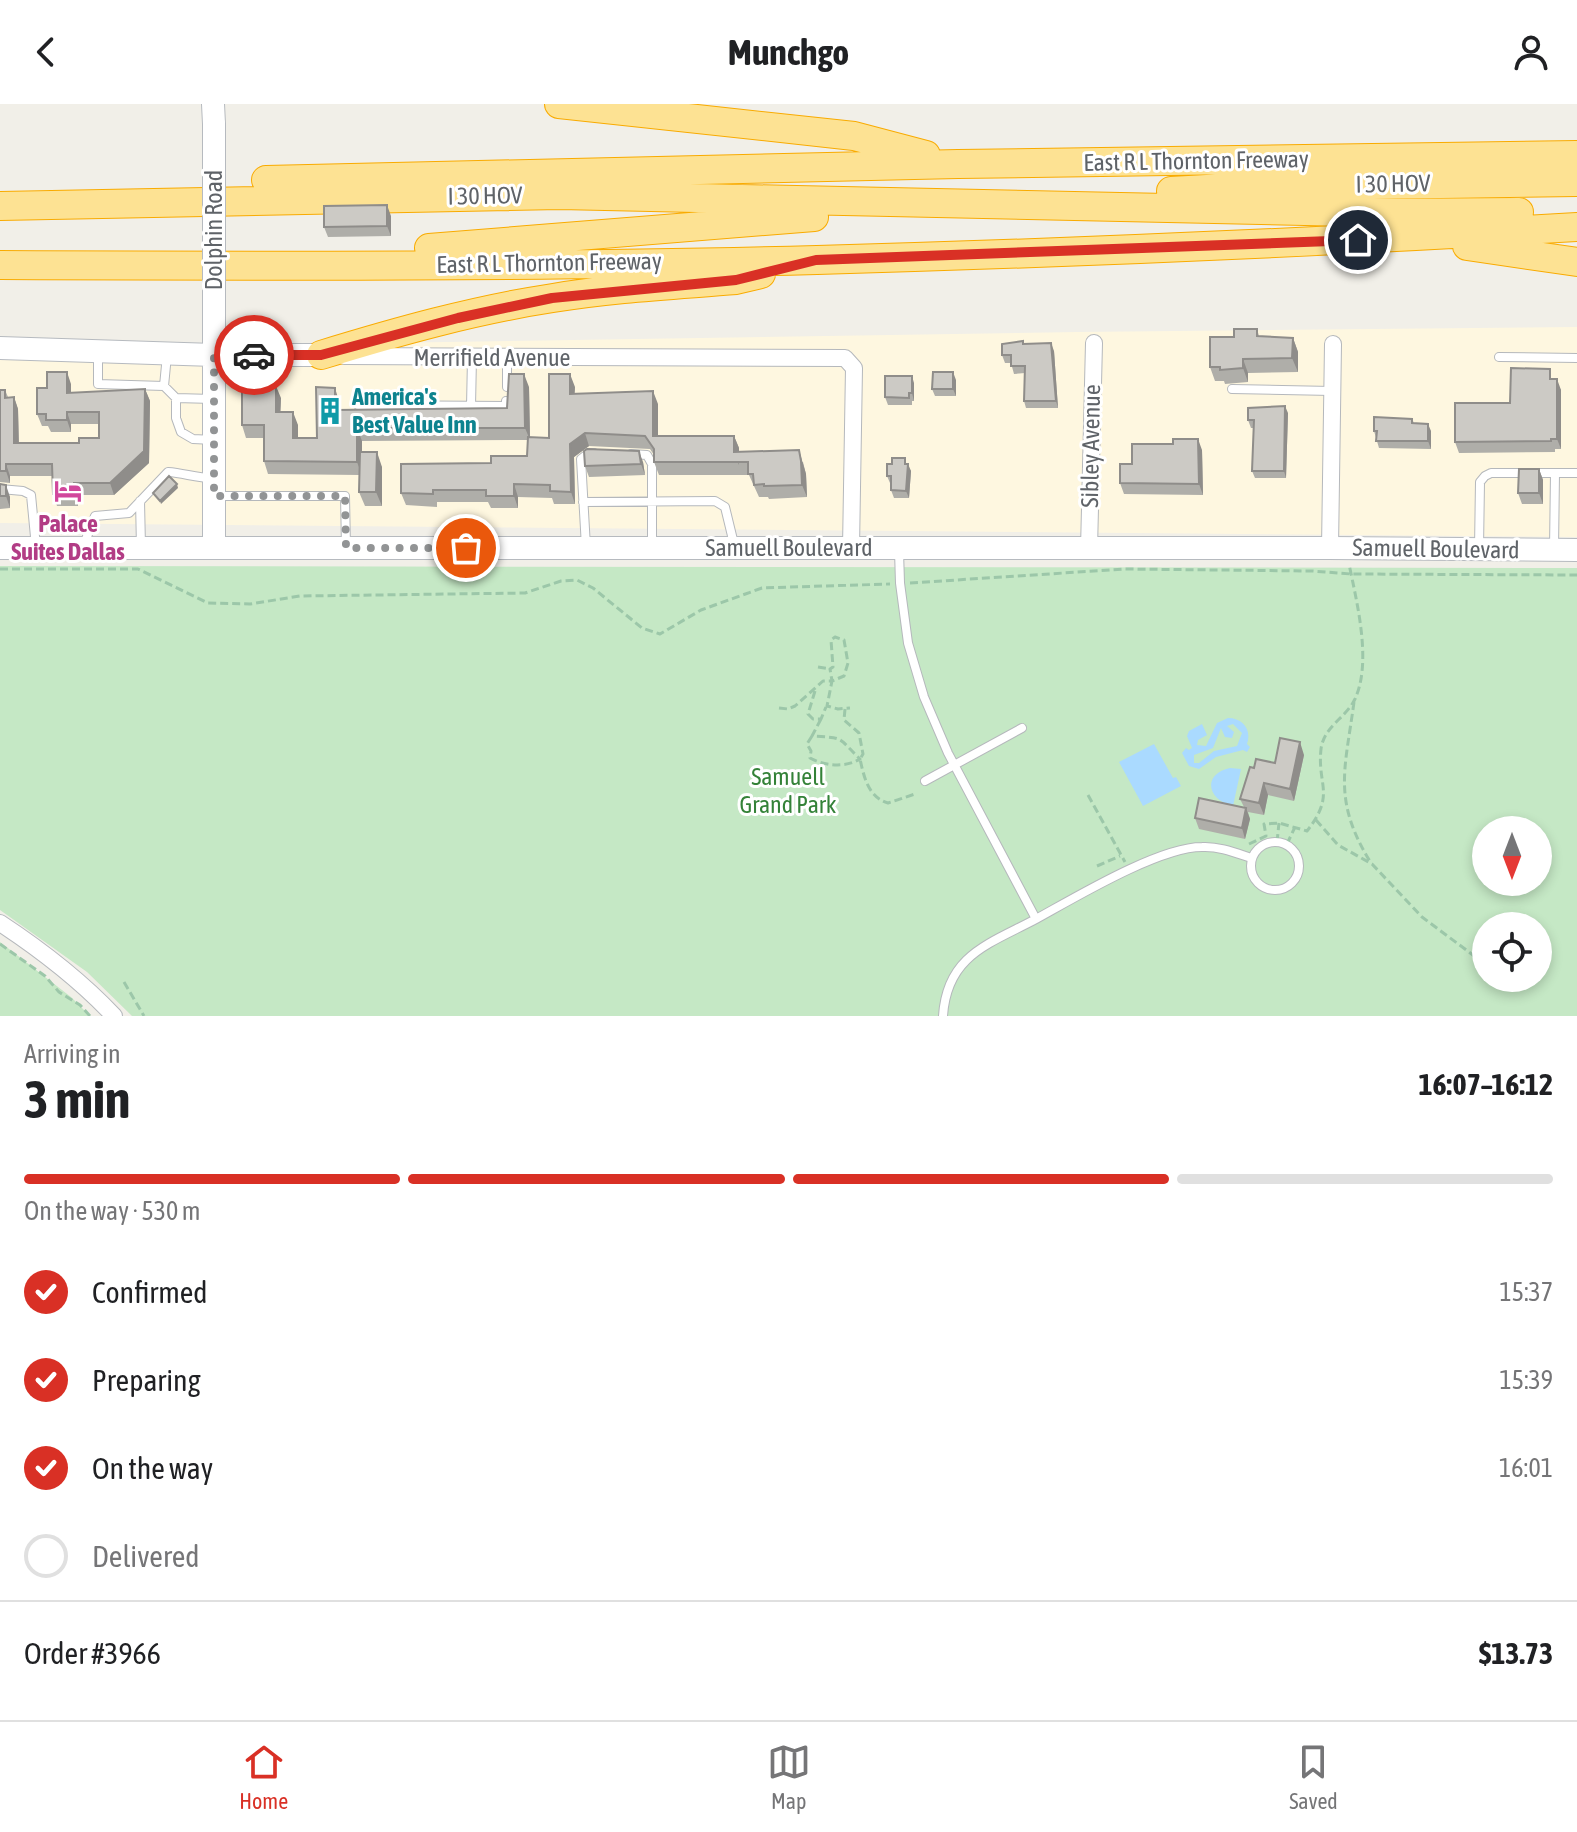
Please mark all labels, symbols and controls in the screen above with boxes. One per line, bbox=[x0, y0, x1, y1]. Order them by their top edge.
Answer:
icon: back bbox=[24, 30, 68, 74]
icon: person bbox=[1509, 30, 1553, 74]
text: Munchgo bbox=[728, 31, 849, 73]
street label: East R L Thornton Freeway bbox=[1083, 145, 1309, 176]
street label: I 30 HOV bbox=[1355, 169, 1431, 198]
street label: Dolphin Road bbox=[200, 170, 227, 290]
street label: I 30 HOV bbox=[447, 181, 523, 210]
pin bbox=[1324, 206, 1392, 274]
icon: home bbox=[1336, 218, 1380, 262]
street label: East R L Thornton Freeway bbox=[436, 247, 662, 278]
courier bbox=[214, 315, 294, 395]
icon: car bbox=[232, 333, 276, 377]
street label: Merrifield Avenue bbox=[414, 344, 570, 371]
place label: America's Best Value Inn bbox=[351, 383, 477, 438]
street label: Sibley Avenue bbox=[1076, 384, 1105, 508]
building icon: America's Best Value Inn bbox=[315, 396, 345, 426]
hotel icon: Palace Suites Dallas bbox=[53, 476, 83, 506]
place label: Palace Suites Dallas bbox=[11, 510, 125, 565]
pin bbox=[432, 514, 500, 582]
icon: bag bbox=[444, 526, 488, 570]
street label: Samuell Boulevard bbox=[705, 534, 873, 561]
street label: Samuell Boulevard bbox=[1352, 534, 1520, 563]
park label: Samuell Grand Park bbox=[740, 763, 837, 818]
north arrow bbox=[1472, 816, 1552, 896]
map controls bbox=[1472, 816, 1552, 992]
button: locate bbox=[1472, 912, 1552, 992]
text: Arriving in bbox=[24, 1039, 121, 1069]
text: 16:07–16:12 bbox=[1418, 1067, 1553, 1101]
text: 3 min bbox=[24, 1069, 130, 1129]
text: On the way · 530 m bbox=[24, 1196, 201, 1226]
icon: check bbox=[24, 1270, 68, 1314]
text: Confirmed bbox=[92, 1275, 207, 1309]
text: 15:37 bbox=[1499, 1277, 1553, 1307]
icon: check bbox=[24, 1358, 68, 1402]
text: Preparing bbox=[92, 1363, 201, 1397]
text: 15:39 bbox=[1499, 1365, 1553, 1395]
icon: check bbox=[24, 1446, 68, 1490]
text: On the way bbox=[92, 1451, 213, 1485]
text: 16:01 bbox=[1499, 1453, 1553, 1483]
text: Delivered bbox=[92, 1539, 200, 1573]
text: Order #3966 bbox=[24, 1636, 161, 1670]
text: $13.73 bbox=[1479, 1636, 1553, 1670]
tab: Home bbox=[239, 1740, 288, 1814]
tab: Map bbox=[767, 1740, 811, 1814]
tab: Saved bbox=[1289, 1740, 1338, 1814]

